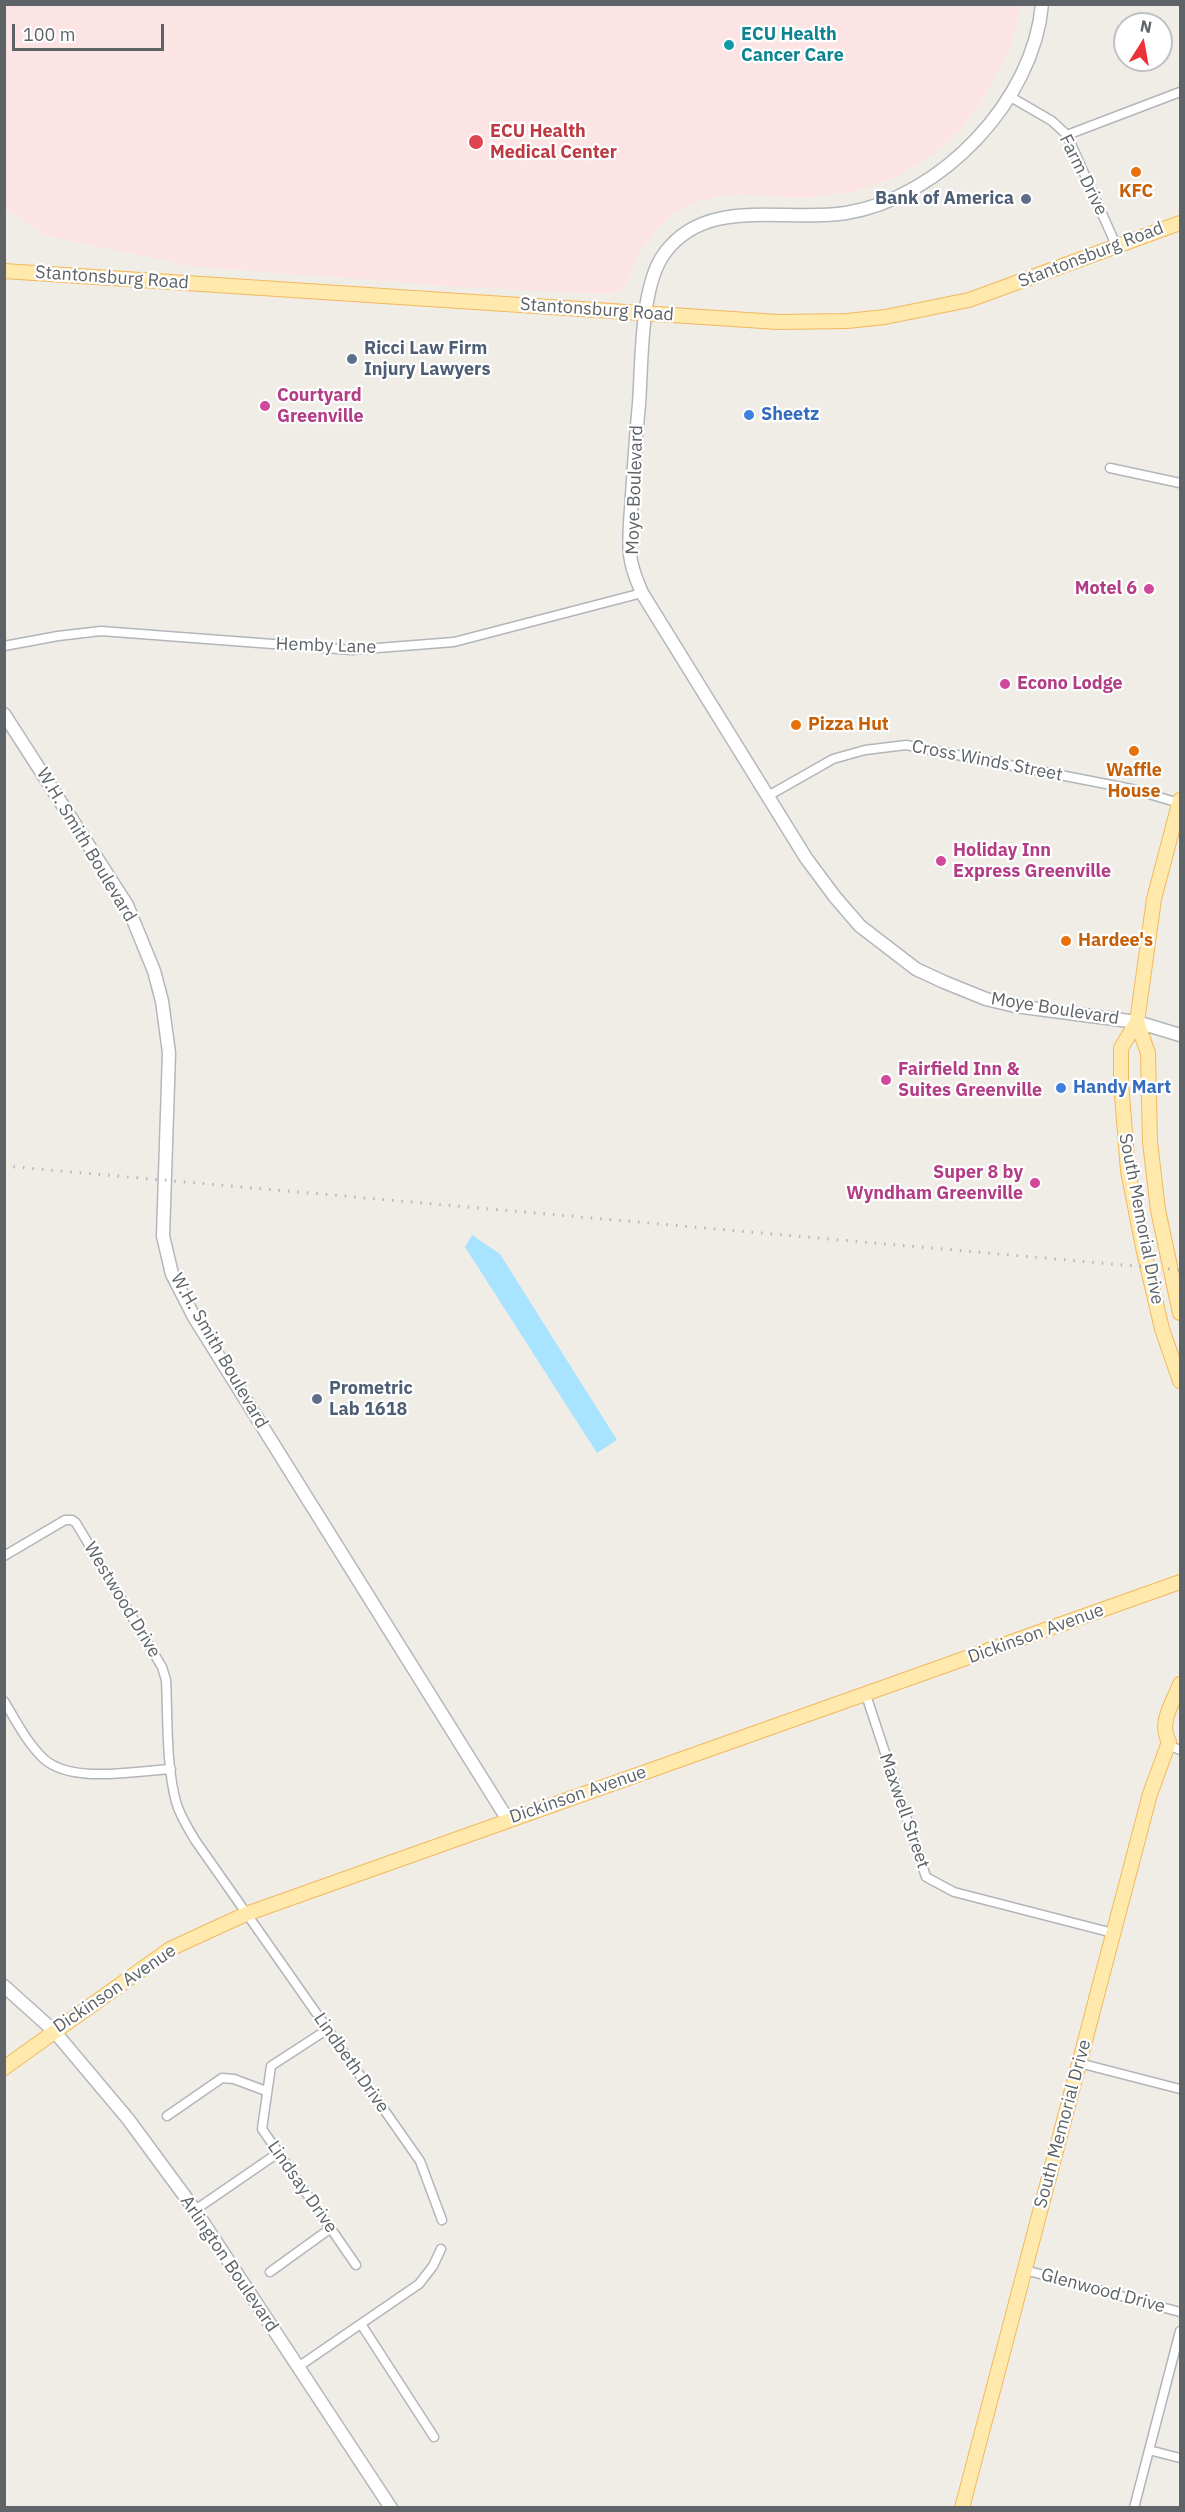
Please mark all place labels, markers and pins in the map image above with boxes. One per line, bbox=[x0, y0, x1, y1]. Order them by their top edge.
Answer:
place label: ECU Health Cancer Care bbox=[741, 24, 844, 66]
marker: ECU Health Cancer Care bbox=[722, 38, 736, 52]
place label: ECU Health Medical Center bbox=[490, 121, 617, 164]
marker: ECU Health Medical Center bbox=[467, 133, 485, 151]
marker: KFC bbox=[1129, 165, 1143, 179]
place label: KFC bbox=[1119, 181, 1153, 203]
place label: Bank of America bbox=[875, 188, 1014, 210]
marker: Bank of America bbox=[1019, 192, 1033, 206]
place label: Ricci Law Firm Injury Lawyers bbox=[364, 338, 490, 380]
marker: Ricci Law Firm Injury Lawyers bbox=[345, 352, 359, 366]
place label: Courtyard Greenville bbox=[277, 385, 364, 428]
marker: Courtyard Greenville bbox=[258, 399, 272, 413]
place label: Sheetz bbox=[761, 404, 819, 426]
marker: Sheetz bbox=[742, 408, 756, 422]
place label: Motel 6 bbox=[1075, 578, 1137, 600]
marker: Motel 6 bbox=[1142, 582, 1156, 596]
place label: Econo Lodge bbox=[1017, 673, 1123, 695]
marker: Econo Lodge bbox=[998, 677, 1012, 691]
place label: Pizza Hut bbox=[808, 714, 889, 736]
marker: Pizza Hut bbox=[789, 718, 803, 732]
marker: Waffle House bbox=[1127, 744, 1141, 758]
place label: Waffle House bbox=[1106, 760, 1162, 802]
place label: Holiday Inn Express Greenville bbox=[953, 840, 1111, 882]
marker: Holiday Inn Express Greenville bbox=[934, 854, 948, 868]
place label: Hardee's bbox=[1078, 930, 1153, 952]
marker: Hardee's bbox=[1059, 934, 1073, 948]
place label: Fairfield Inn & Suites Greenville bbox=[898, 1059, 1042, 1102]
marker: Fairfield Inn & Suites Greenville bbox=[879, 1073, 893, 1087]
place label: Handy Mart bbox=[1073, 1077, 1171, 1099]
marker: Handy Mart bbox=[1054, 1081, 1068, 1095]
place label: Super 8 by Wyndham Greenville bbox=[846, 1162, 1023, 1204]
marker: Super 8 by Wyndham Greenville bbox=[1028, 1176, 1042, 1190]
place label: Prometric Lab 1618 bbox=[329, 1378, 413, 1420]
marker: Prometric Lab 1618 bbox=[310, 1392, 324, 1406]

